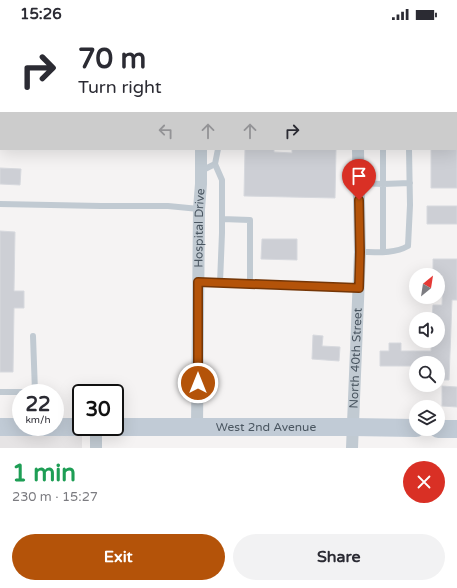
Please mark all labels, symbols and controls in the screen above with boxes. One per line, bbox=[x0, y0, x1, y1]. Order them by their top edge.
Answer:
text: 15:26 bbox=[20, 5, 62, 23]
text: 70 m bbox=[78, 42, 146, 76]
icon: right bbox=[12, 44, 64, 96]
text: Turn right bbox=[78, 76, 162, 98]
icon: left bbox=[155, 120, 177, 142]
icon: ahead bbox=[197, 120, 219, 142]
icon: ahead bbox=[239, 120, 261, 142]
icon: right bbox=[281, 120, 303, 142]
pin bbox=[342, 159, 376, 200]
icon: arrive bbox=[348, 165, 370, 187]
street label: Hospital Drive bbox=[191, 188, 208, 268]
north arrow bbox=[409, 268, 445, 304]
map controls bbox=[409, 268, 445, 436]
street label: North 40th Street bbox=[347, 307, 365, 409]
button: sound bbox=[409, 312, 445, 348]
button: search bbox=[409, 356, 445, 392]
position arrow bbox=[177, 362, 219, 404]
speed limit sign: 30 bbox=[72, 384, 124, 436]
text: 22 bbox=[25, 393, 51, 417]
button: layers bbox=[409, 400, 445, 436]
text: km/h bbox=[25, 414, 51, 426]
street label: West 2nd Avenue bbox=[216, 420, 316, 434]
text: 1 min bbox=[12, 459, 76, 488]
button: close bbox=[403, 461, 445, 503]
text: 230 m · 15:27 bbox=[12, 489, 98, 505]
button: Exit bbox=[12, 534, 225, 580]
button: Share bbox=[233, 534, 445, 580]

